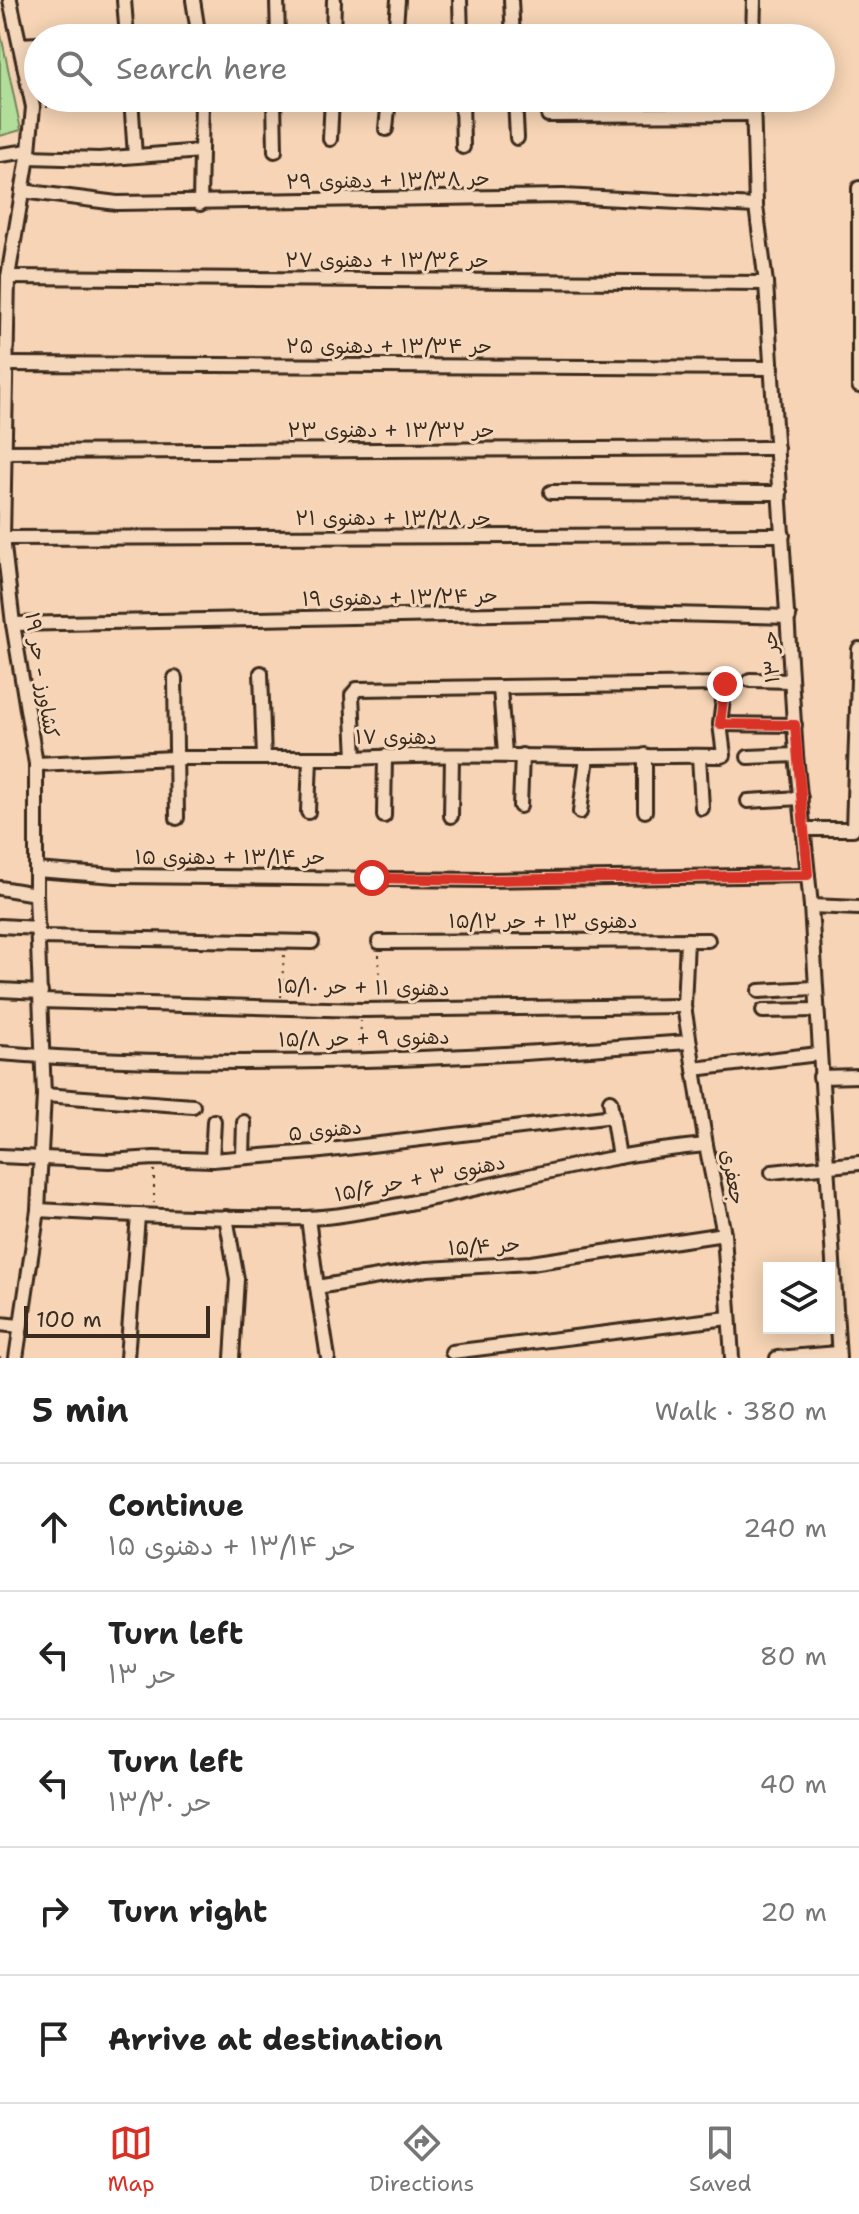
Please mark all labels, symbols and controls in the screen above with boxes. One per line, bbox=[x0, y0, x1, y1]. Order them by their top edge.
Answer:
search box bbox=[24, 24, 835, 112]
icon: search bbox=[52, 46, 96, 90]
text: Search here bbox=[116, 48, 287, 89]
street label: حر ۱۳/۳۸ + دهنوی ۲۹ bbox=[286, 165, 490, 196]
street label: حر ۱۳/۳۶ + دهنوی ۲۷ bbox=[285, 247, 489, 274]
street label: حر ۱۳/۳۴ + دهنوی ۲۵ bbox=[286, 333, 492, 360]
street label: حر ۱۳/۳۲ + دهنوی ۲۳ bbox=[287, 417, 495, 444]
street label: حر ۱۳/۲۸ + دهنوی ۲۱ bbox=[295, 505, 491, 532]
street label: حر ۱۳/۲۴ + دهنوی ۱۹ bbox=[302, 582, 498, 613]
street label: کشاورز - حر ۱۹ bbox=[19, 610, 65, 740]
street label: حر ۱۳ bbox=[757, 630, 785, 684]
route end bbox=[707, 666, 743, 702]
street label: دهنوی ۱۷ bbox=[355, 724, 437, 751]
street label: حر ۱۳/۱۴ + دهنوی ۱۵ bbox=[135, 844, 325, 871]
route start bbox=[354, 860, 390, 896]
street label: دهنوی ۱۳ + حر ۱۵/۱۲ bbox=[448, 908, 638, 935]
street label: دهنوی ۱۱ + حر ۱۵/۱۰ bbox=[276, 972, 450, 1003]
street label: دهنوی ۹ + حر ۱۵/۸ bbox=[278, 1024, 450, 1053]
street label: دهنوی ۵ bbox=[287, 1113, 363, 1148]
street label: جعفری bbox=[715, 1147, 751, 1207]
street label: دهنوی ۳ + حر ۱۵/۶ bbox=[333, 1149, 508, 1208]
street label: حر ۱۵/۴ bbox=[447, 1231, 521, 1261]
map controls bbox=[763, 1262, 835, 1334]
button: layers bbox=[763, 1262, 835, 1334]
scale bar bbox=[24, 1302, 210, 1338]
text: 100 m bbox=[36, 1305, 102, 1334]
text: 5 min bbox=[32, 1387, 129, 1433]
text: Walk · 380 m bbox=[654, 1393, 827, 1428]
text: Continue bbox=[108, 1485, 244, 1526]
icon: ahead bbox=[32, 1505, 76, 1549]
text: 240 m bbox=[743, 1510, 827, 1545]
text: حر ۱۳/۱۴ + دهنوی ۱۵ bbox=[108, 1528, 356, 1563]
text: Turn left bbox=[108, 1613, 243, 1654]
icon: left bbox=[32, 1633, 76, 1677]
text: 80 m bbox=[760, 1638, 827, 1673]
text: حر ۱۳ bbox=[108, 1656, 176, 1691]
text: Turn left bbox=[108, 1741, 243, 1782]
icon: left bbox=[32, 1761, 76, 1805]
text: 40 m bbox=[760, 1766, 827, 1801]
text: حر ۱۳/۲۰ bbox=[108, 1784, 212, 1819]
icon: right bbox=[32, 1889, 76, 1933]
text: Turn right bbox=[108, 1891, 267, 1932]
text: 20 m bbox=[760, 1894, 827, 1929]
icon: arrive bbox=[32, 2017, 76, 2061]
text: Arrive at destination bbox=[108, 2019, 443, 2060]
tab: Map bbox=[107, 2121, 155, 2198]
tab: Directions bbox=[369, 2121, 474, 2198]
tab: Saved bbox=[689, 2121, 752, 2198]

